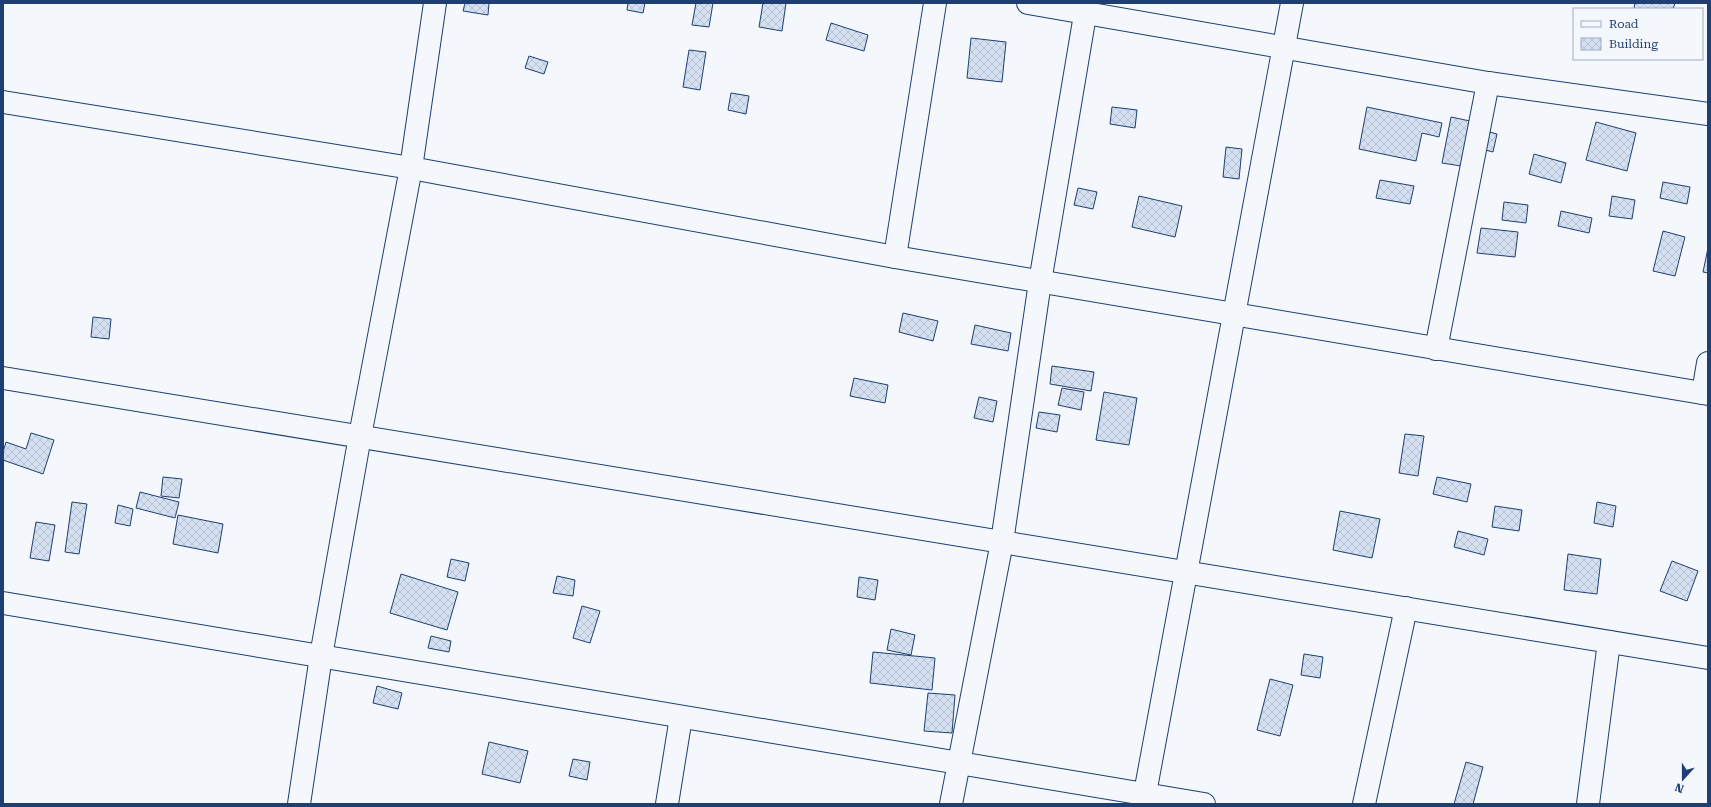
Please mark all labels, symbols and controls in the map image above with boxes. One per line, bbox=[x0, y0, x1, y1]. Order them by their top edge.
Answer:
legend bbox=[1573, 8, 1703, 60]
text: Road bbox=[1609, 17, 1639, 31]
text: Building bbox=[1609, 37, 1658, 51]
north arrow bbox=[1663, 759, 1703, 799]
text: N bbox=[1673, 780, 1686, 795]

